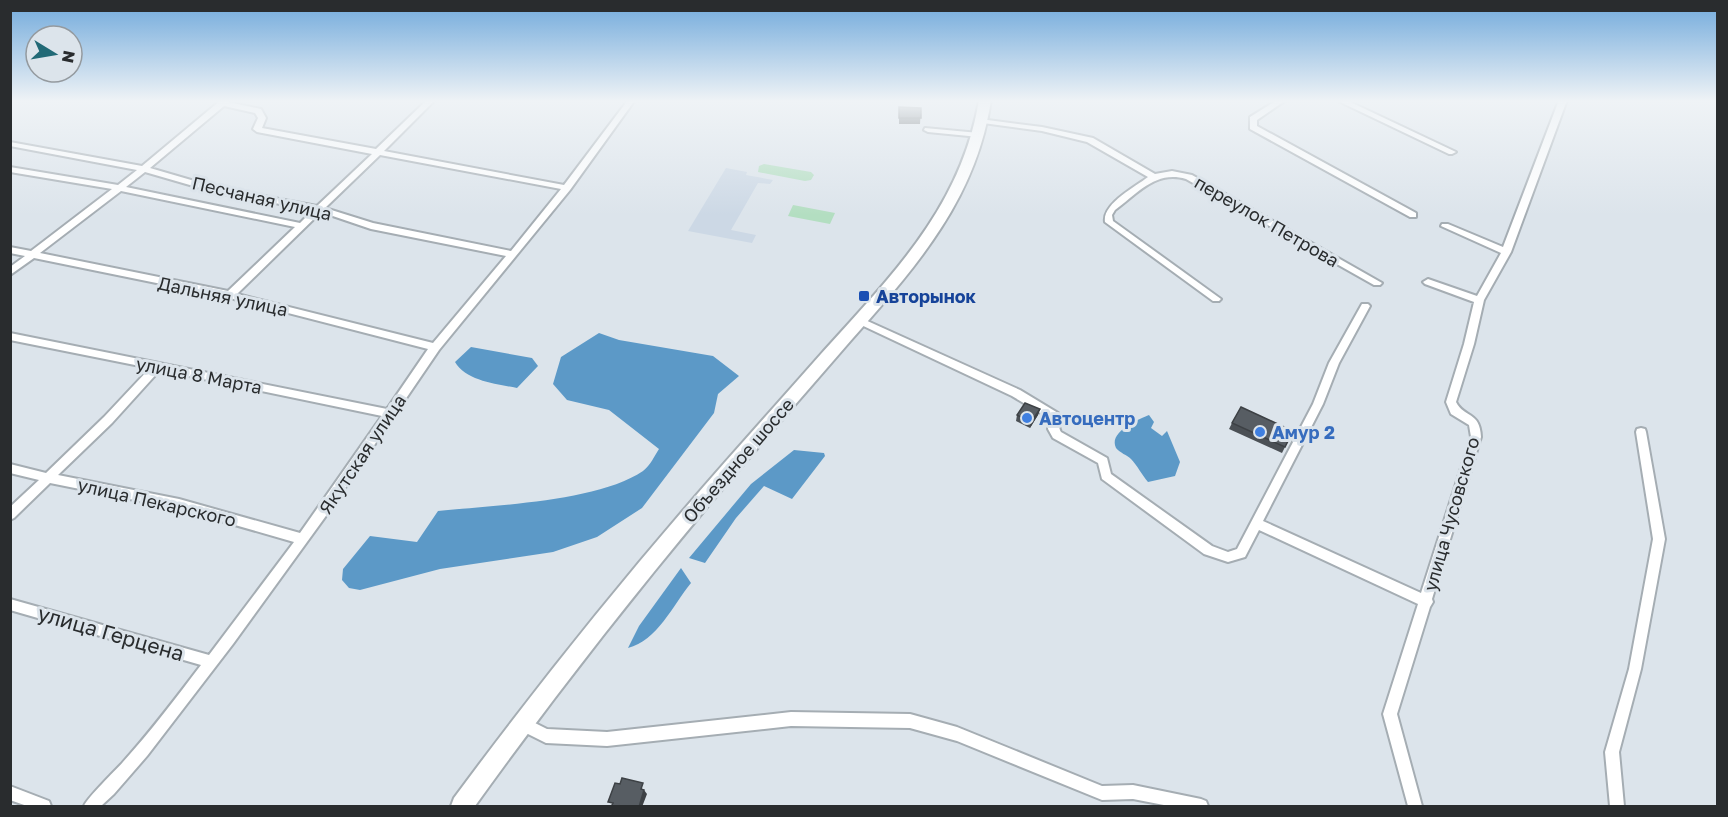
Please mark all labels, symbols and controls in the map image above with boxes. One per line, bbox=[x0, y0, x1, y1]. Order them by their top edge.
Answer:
north arrow bbox=[24, 24, 84, 84]
text: N bbox=[58, 49, 80, 65]
street label: Песчаная улица bbox=[190, 171, 334, 225]
street label: переулок Петрова bbox=[1191, 171, 1343, 271]
street label: Дальняя улица bbox=[156, 272, 290, 320]
place label: Авторынок bbox=[876, 285, 977, 307]
marker: Авторынок bbox=[857, 289, 871, 303]
street label: улица 8 Марта bbox=[134, 352, 264, 398]
street label: Якутская улица bbox=[314, 390, 410, 518]
street label: Объездное шоссе bbox=[678, 393, 798, 527]
place label: Автоцентр bbox=[1039, 407, 1135, 429]
marker: Автоцентр bbox=[1020, 411, 1034, 425]
place label: Амур 2 bbox=[1272, 421, 1335, 443]
marker: Амур 2 bbox=[1253, 425, 1267, 439]
street label: улица Чусовского bbox=[1418, 434, 1484, 594]
street label: улица Пекарского bbox=[76, 473, 238, 531]
street label: улица Герцена bbox=[35, 600, 187, 666]

